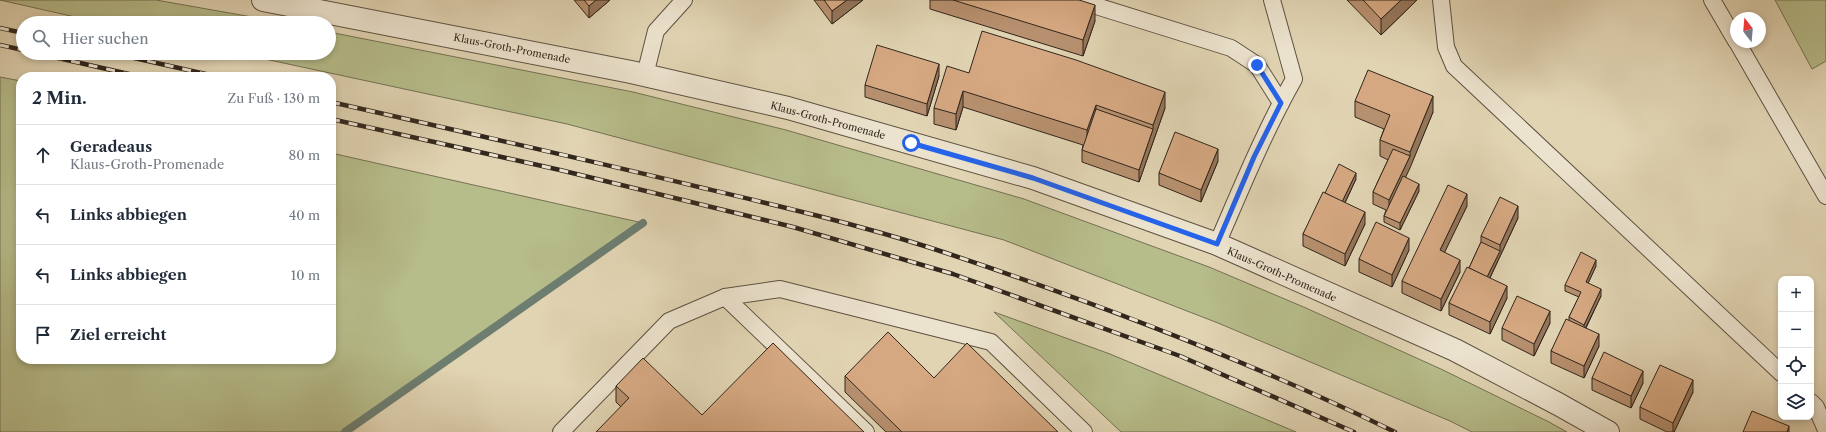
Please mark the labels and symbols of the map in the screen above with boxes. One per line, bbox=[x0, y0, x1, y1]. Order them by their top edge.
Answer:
north arrow bbox=[1730, 12, 1766, 48]
street label: Klaus-Groth-Promenade bbox=[452, 31, 572, 66]
route end bbox=[1248, 56, 1266, 74]
street label: Klaus-Groth-Promenade bbox=[769, 99, 887, 142]
route start bbox=[902, 134, 920, 152]
street label: Klaus-Groth-Promenade bbox=[1225, 244, 1339, 305]

